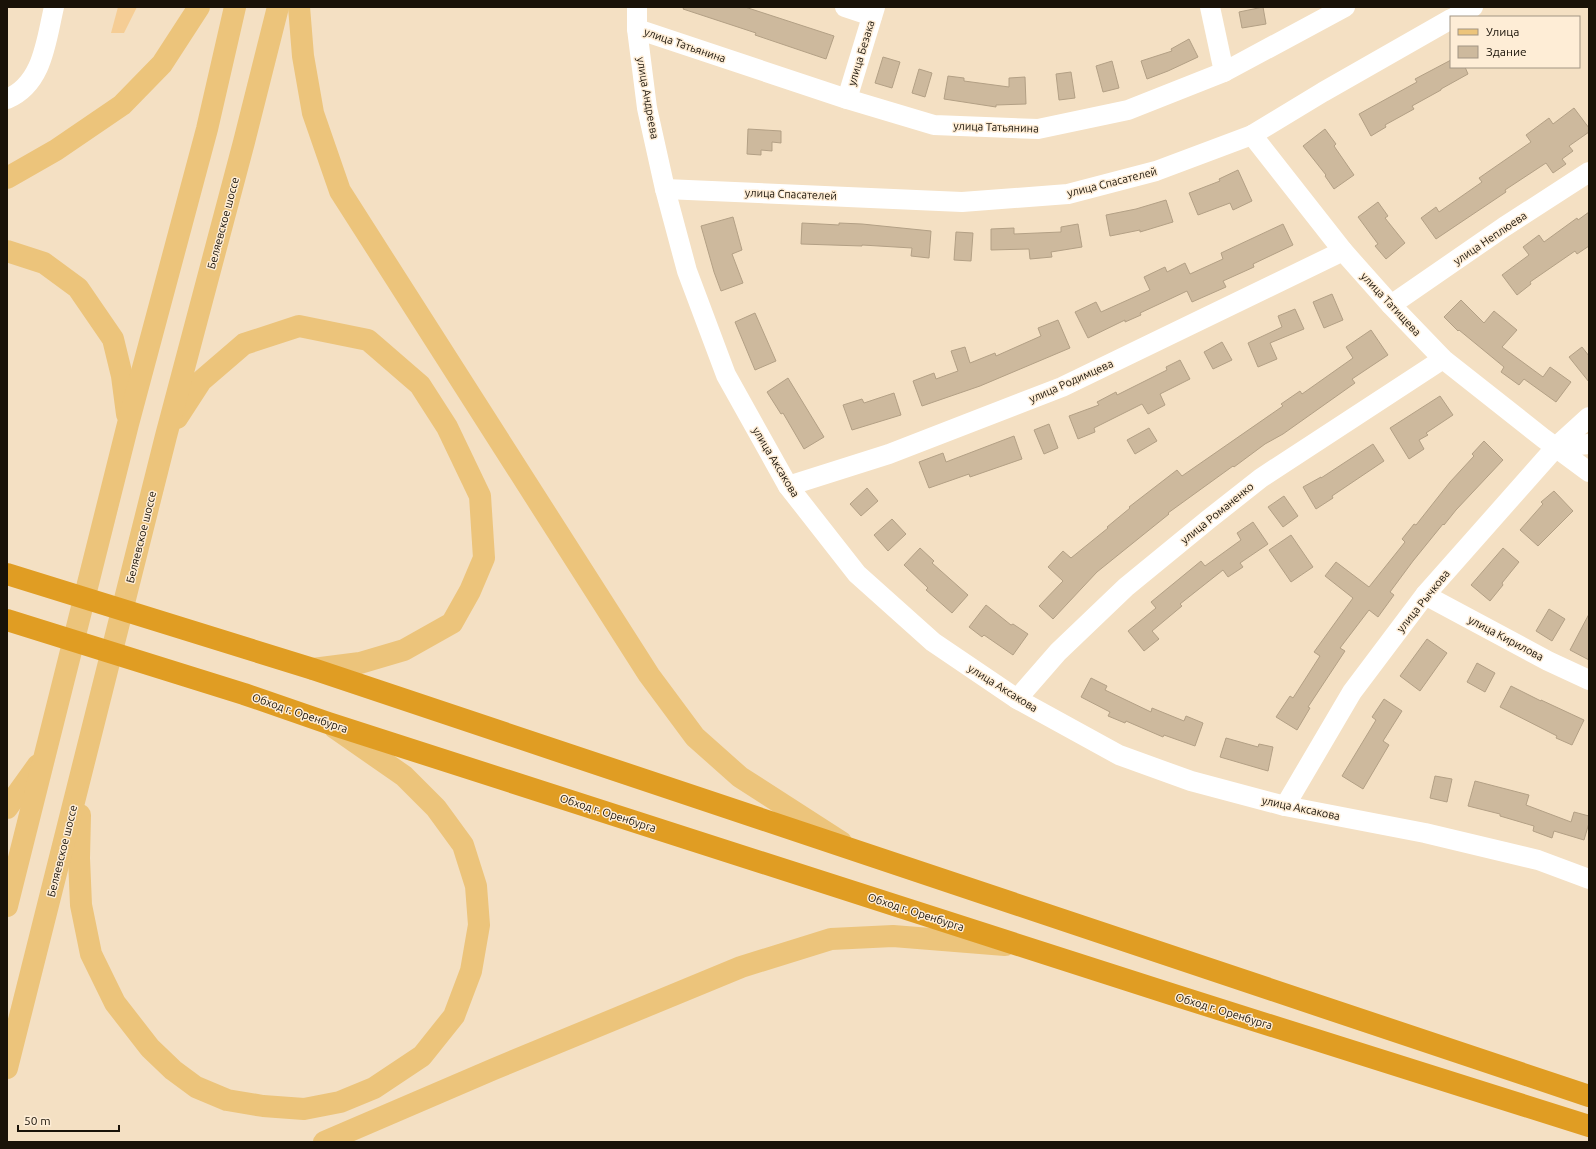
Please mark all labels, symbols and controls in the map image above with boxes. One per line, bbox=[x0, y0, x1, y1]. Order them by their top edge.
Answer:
legend bbox=[1450, 16, 1580, 68]
street label: улица Безака bbox=[845, 19, 877, 87]
street label: улица Татьянина bbox=[643, 25, 727, 65]
text: Улица bbox=[1486, 25, 1519, 38]
text: Здание bbox=[1486, 45, 1527, 58]
street label: улица Андреева bbox=[635, 56, 661, 140]
street label: улица Татьянина bbox=[953, 120, 1039, 134]
street label: улица Спасателей bbox=[1066, 165, 1158, 199]
street label: Беляевское шоссе bbox=[205, 176, 241, 270]
street label: улица Спасателей bbox=[745, 186, 837, 202]
street label: улица Неплюева bbox=[1451, 209, 1529, 267]
street label: улица Татищева bbox=[1359, 270, 1423, 338]
street label: улица Родимцева bbox=[1027, 357, 1115, 405]
street label: улица Аксакова bbox=[750, 425, 802, 499]
street label: улица Романенко bbox=[1178, 480, 1256, 546]
street label: Беляевское шоссе bbox=[124, 490, 158, 584]
street label: улица Рычкова bbox=[1394, 567, 1452, 635]
street label: улица Кирилова bbox=[1466, 613, 1546, 663]
street label: улица Аксакова bbox=[966, 662, 1040, 714]
street label: Обход г. Оренбурга bbox=[251, 691, 349, 735]
street label: Обход г. Оренбурга bbox=[558, 792, 658, 834]
street label: улица Аксакова bbox=[1261, 794, 1341, 822]
street label: Беляевское шоссе bbox=[45, 804, 79, 898]
street label: Обход г. Оренбурга bbox=[866, 891, 966, 933]
street label: Обход г. Оренбурга bbox=[1174, 991, 1274, 1031]
scale bar bbox=[18, 1107, 119, 1133]
text: 50 m bbox=[24, 1114, 51, 1127]

